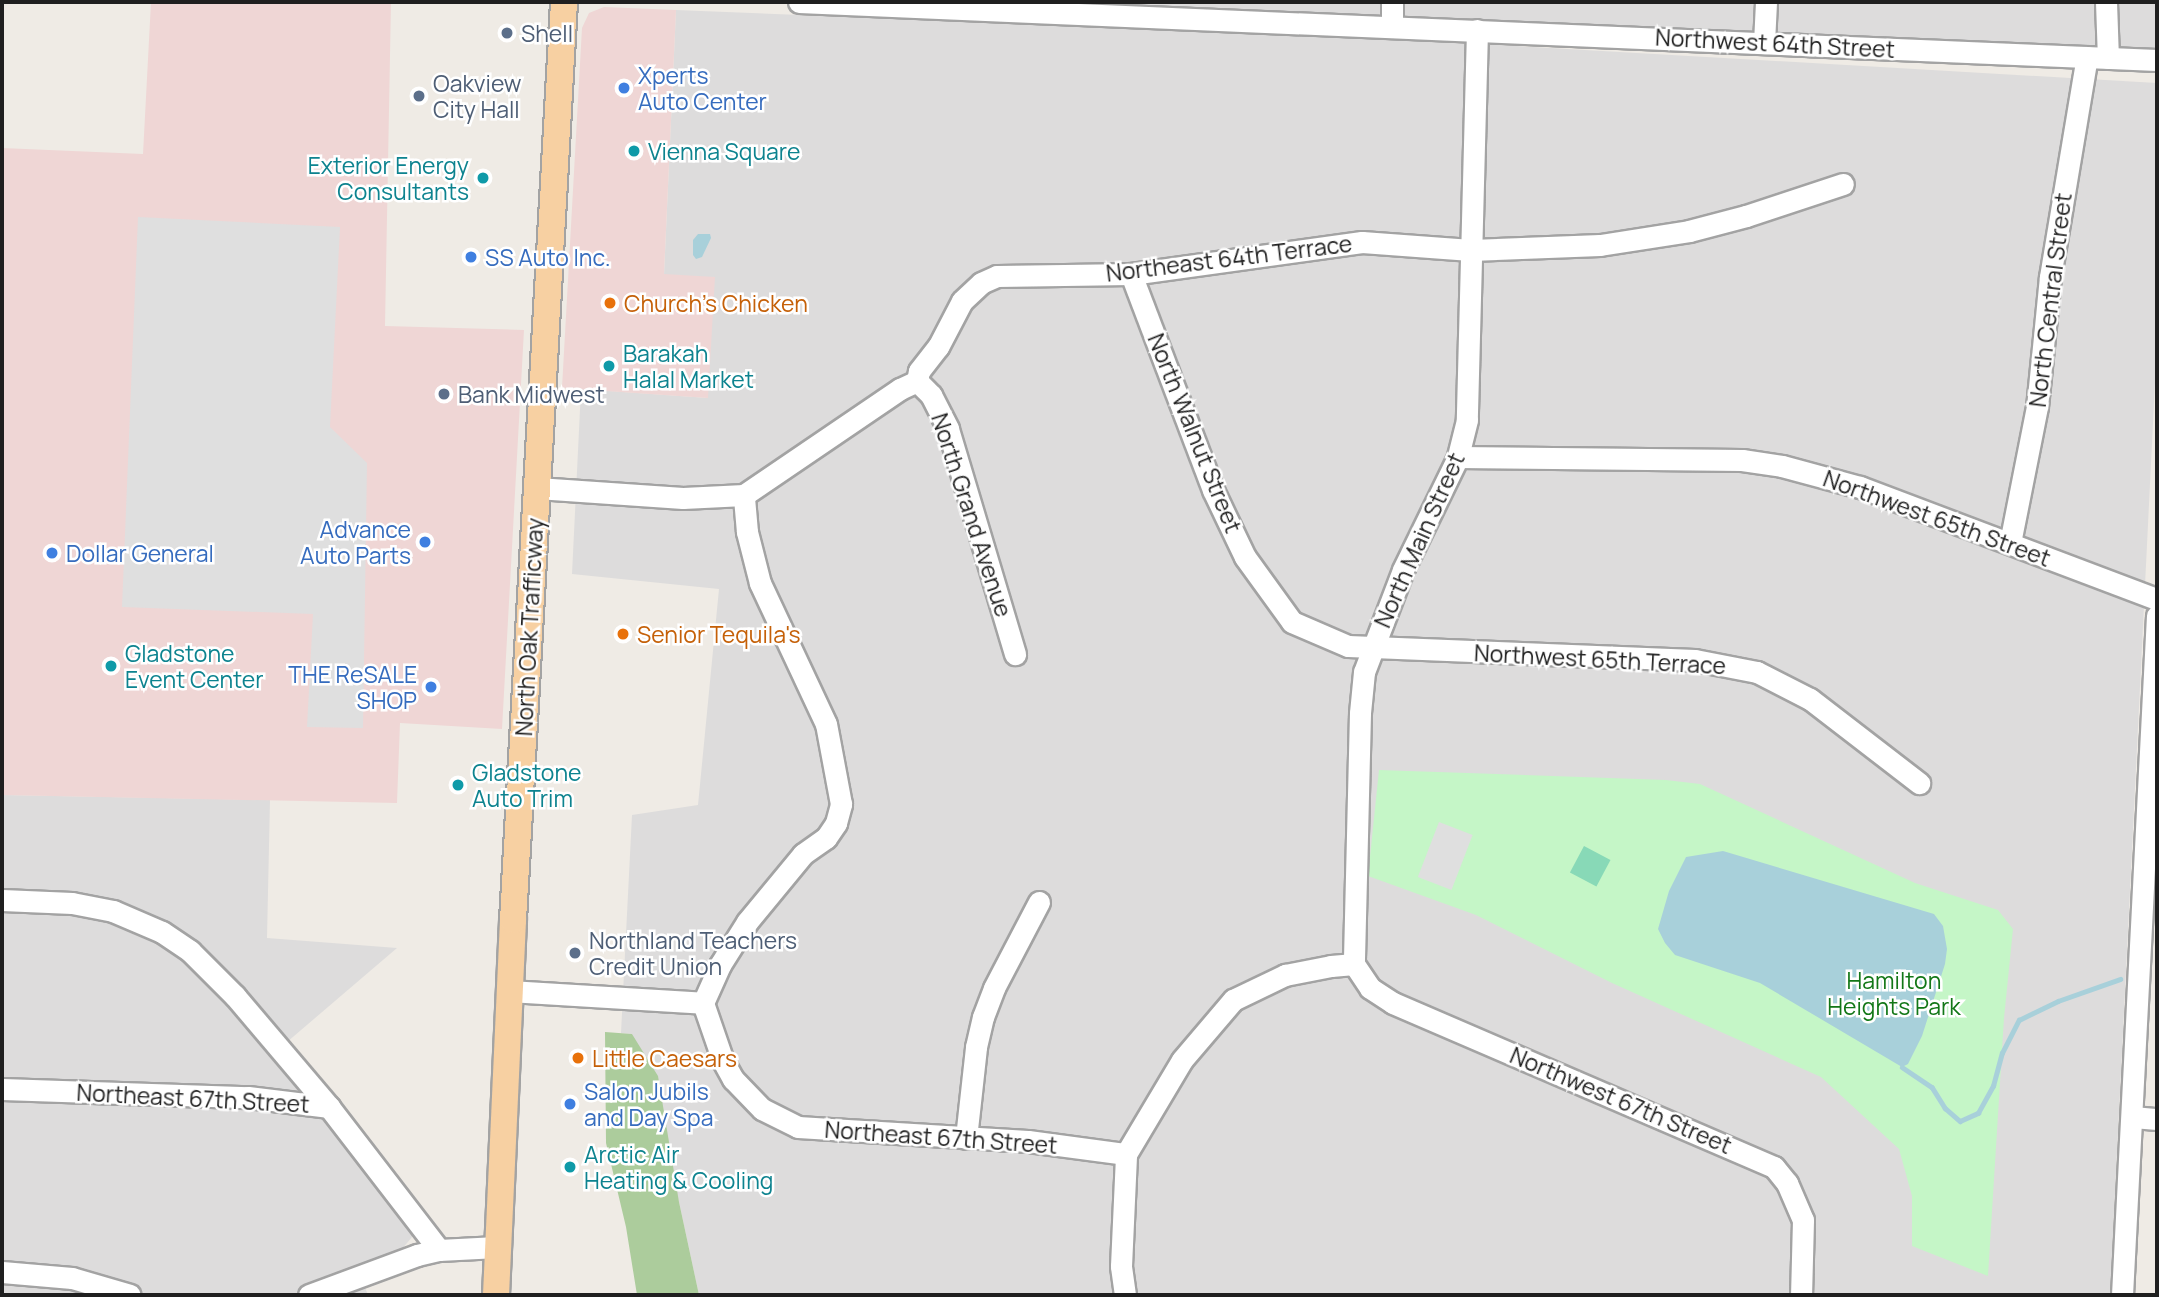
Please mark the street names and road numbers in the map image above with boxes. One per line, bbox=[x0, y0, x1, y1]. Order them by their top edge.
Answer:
street label: Northwest 64th Street bbox=[1654, 23, 1896, 63]
street label: North Central Street bbox=[2023, 191, 2077, 409]
street label: Northeast 64th Terrace bbox=[1104, 229, 1354, 287]
street label: North Walnut Street bbox=[1142, 329, 1248, 537]
street label: North Grand Avenue bbox=[926, 410, 1018, 620]
street label: North Main Street bbox=[1368, 448, 1470, 632]
street label: Northwest 65th Street bbox=[1820, 464, 2054, 572]
street label: North Oak Trafficway bbox=[509, 517, 549, 737]
street label: Northwest 65th Terrace bbox=[1473, 639, 1727, 679]
street label: Northwest 67th Street bbox=[1506, 1041, 1736, 1159]
street label: Northeast 67th Street bbox=[76, 1078, 310, 1118]
street label: Northeast 67th Street bbox=[824, 1115, 1058, 1159]

